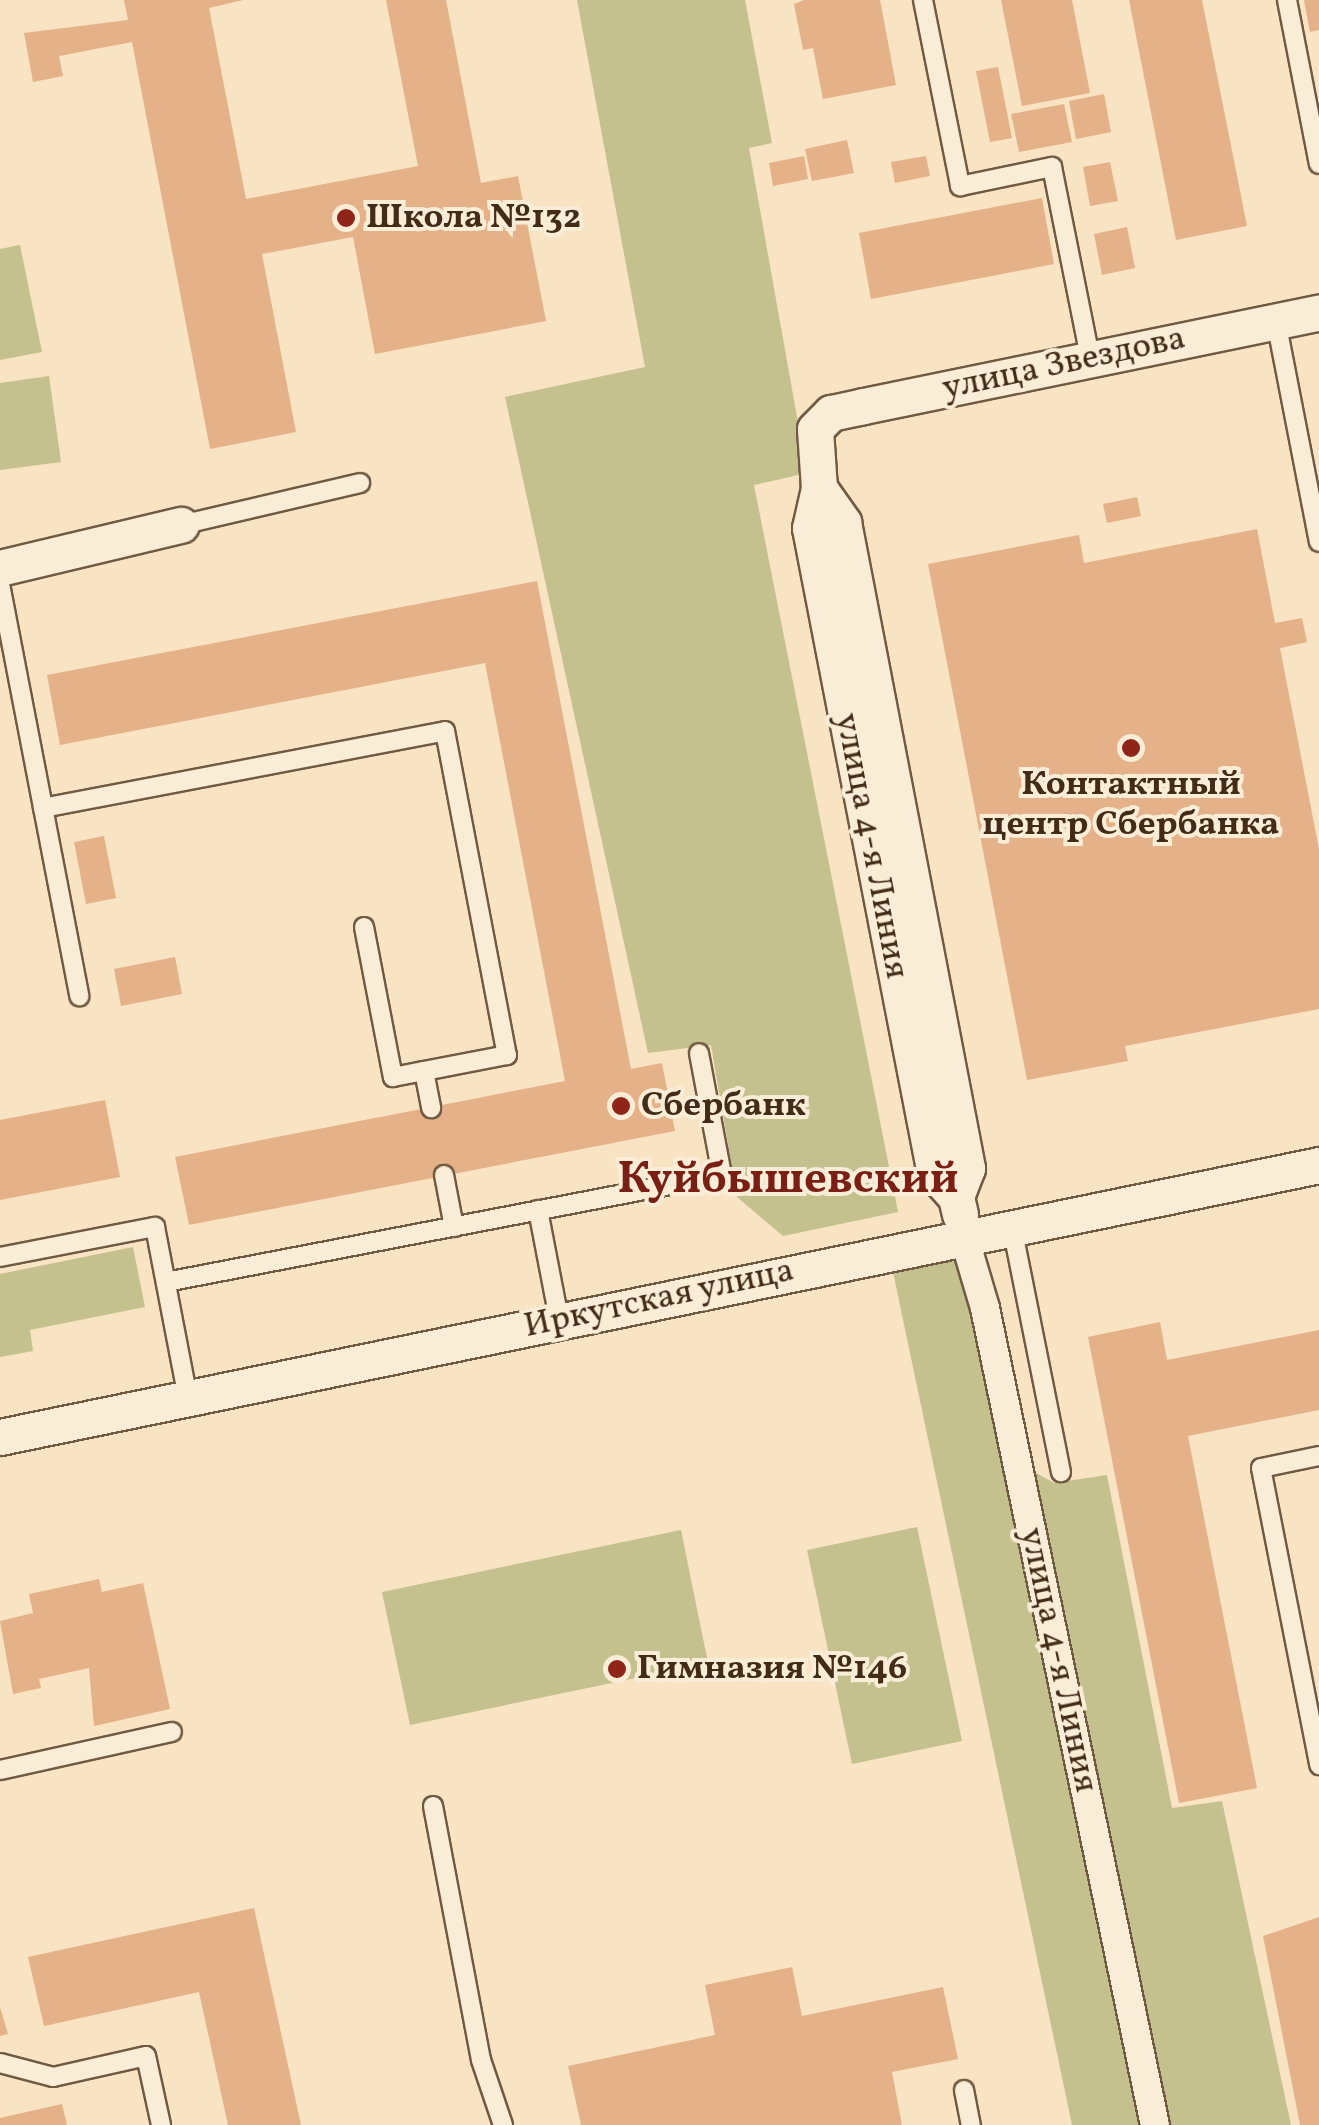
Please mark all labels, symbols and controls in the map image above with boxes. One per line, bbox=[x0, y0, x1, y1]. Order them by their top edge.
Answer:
place label: Школа №132 bbox=[366, 197, 581, 239]
marker: Школа №132 bbox=[335, 207, 357, 229]
street label: улица Звездова bbox=[939, 318, 1189, 410]
street label: улица 4-я Линия bbox=[825, 710, 917, 982]
marker: Контактный центр Сбербанка bbox=[1120, 737, 1142, 759]
place label: Контактный центр Сбербанка bbox=[983, 764, 1279, 846]
place label: Сбербанк bbox=[641, 1085, 806, 1127]
marker: Сбербанк bbox=[610, 1095, 632, 1117]
district label: Куйбышевский bbox=[617, 1154, 959, 1208]
street label: Иркутская улица bbox=[520, 1250, 798, 1348]
street label: улица 4-я Линия bbox=[1009, 1524, 1107, 1796]
place label: Гимназия №146 bbox=[637, 1648, 907, 1690]
marker: Гимназия №146 bbox=[606, 1658, 628, 1680]

